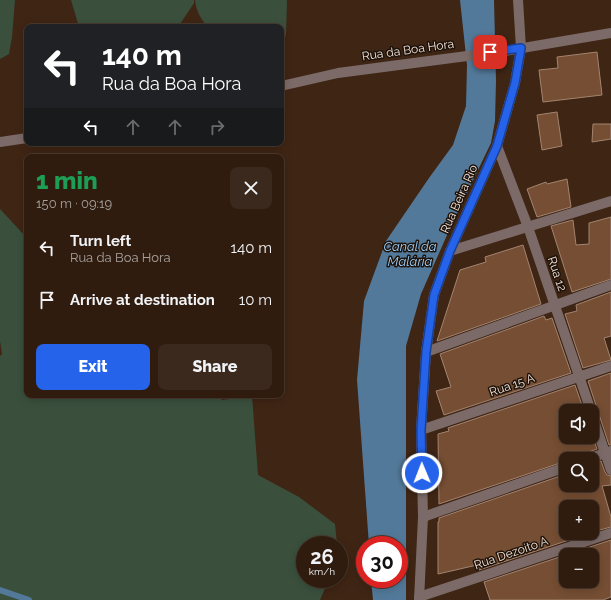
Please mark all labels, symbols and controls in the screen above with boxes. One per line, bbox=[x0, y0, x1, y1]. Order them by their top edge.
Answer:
pin bbox=[473, 35, 507, 69]
street label: Rua da Boa Hora bbox=[361, 37, 455, 63]
text: 140 m bbox=[102, 39, 182, 72]
icon: left bbox=[36, 40, 88, 92]
icon: arrive bbox=[479, 41, 501, 63]
text: Rua da Boa Hora bbox=[102, 73, 241, 94]
icon: left bbox=[80, 116, 102, 138]
icon: ahead bbox=[122, 116, 144, 138]
icon: ahead bbox=[164, 116, 186, 138]
icon: right bbox=[206, 116, 228, 138]
street label: Rua Beira Rio bbox=[438, 163, 480, 235]
text: 1 min bbox=[36, 166, 98, 195]
button: close bbox=[230, 167, 272, 209]
text: 150 m · 09:19 bbox=[36, 196, 112, 211]
text: Turn left bbox=[70, 232, 131, 250]
icon: left bbox=[36, 237, 58, 259]
text: 140 m bbox=[231, 239, 272, 257]
water label: Canal da Malária bbox=[383, 239, 437, 269]
text: Rua da Boa Hora bbox=[70, 250, 171, 265]
street label: Rua 12 bbox=[545, 255, 569, 293]
icon: arrive bbox=[36, 289, 58, 311]
text: Arrive at destination bbox=[70, 291, 215, 309]
text: 10 m bbox=[239, 291, 272, 309]
button: Exit bbox=[36, 344, 150, 390]
button: Share bbox=[158, 344, 272, 390]
street label: Rua 15 A bbox=[488, 371, 536, 399]
map controls bbox=[559, 404, 599, 588]
button: sound bbox=[559, 404, 599, 444]
position arrow bbox=[401, 452, 443, 494]
button: search bbox=[559, 452, 599, 492]
button: + bbox=[559, 500, 599, 540]
street label: Rua Dezoito A bbox=[472, 534, 550, 572]
speed limit sign: 30 bbox=[356, 536, 408, 588]
text: 26 bbox=[310, 545, 334, 569]
button: − bbox=[559, 548, 599, 588]
text: km/h bbox=[309, 566, 335, 577]

